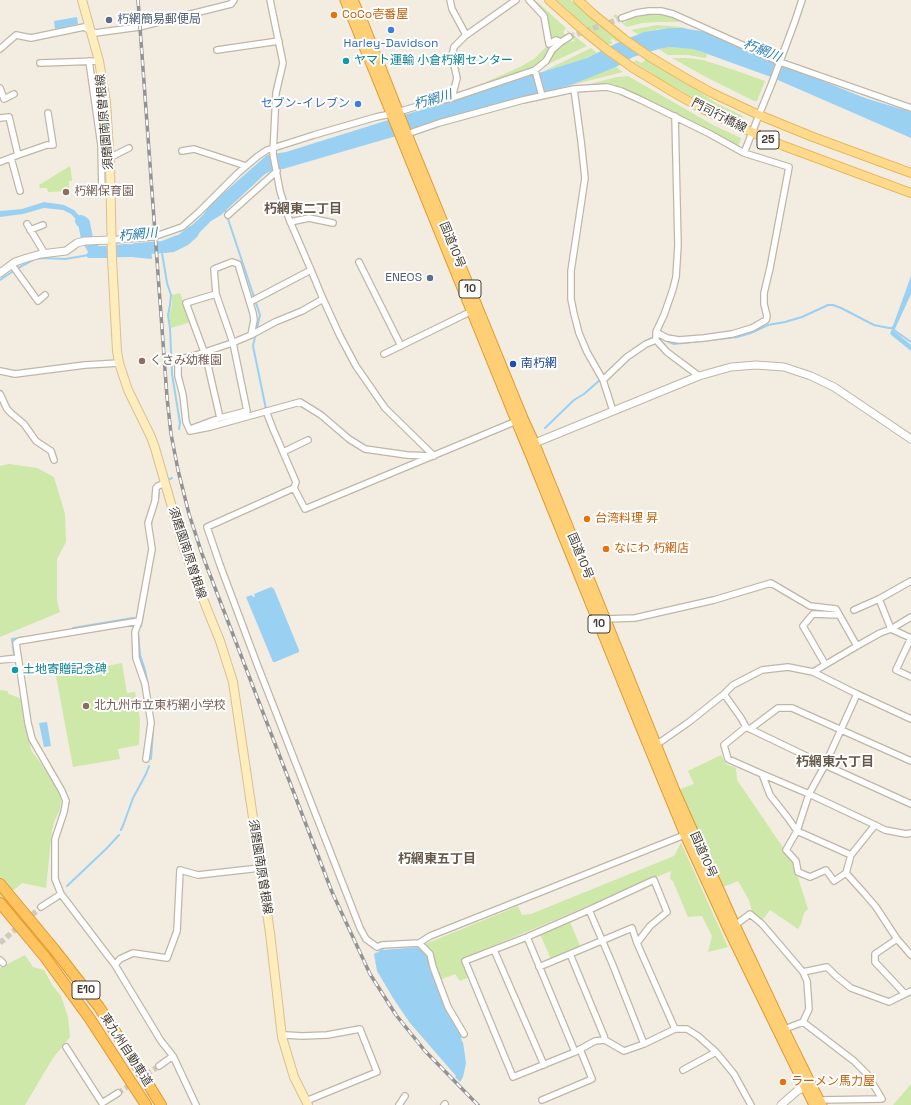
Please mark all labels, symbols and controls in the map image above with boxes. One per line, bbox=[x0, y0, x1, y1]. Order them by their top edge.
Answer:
place label: CoCo壱番屋 bbox=[342, 8, 408, 22]
marker: CoCo壱番屋 bbox=[329, 10, 339, 20]
place label: 朽網簡易郵便局 bbox=[117, 13, 201, 27]
marker: 朽網簡易郵便局 bbox=[104, 15, 114, 25]
marker: Harley-Davidson bbox=[386, 25, 396, 35]
water label: 朽網川 bbox=[741, 36, 783, 66]
place label: Harley-Davidson bbox=[344, 37, 438, 51]
place label: ヤマト運輸 小倉朽網センター bbox=[354, 54, 513, 68]
marker: ヤマト運輸 小倉朽網センター bbox=[341, 56, 351, 66]
street label: 須磨園南原曽根線 bbox=[94, 74, 116, 170]
water label: 朽網川 bbox=[412, 87, 454, 113]
street label: 門司行橋線 bbox=[689, 96, 749, 136]
place label: セブン-イレブン bbox=[261, 97, 350, 111]
marker: セブン-イレブン bbox=[353, 99, 363, 109]
road number: 25 bbox=[757, 131, 779, 149]
place label: 朽網保育園 bbox=[74, 185, 134, 199]
marker: 朽網保育園 bbox=[61, 187, 71, 197]
district label: 朽網東二丁目 bbox=[264, 201, 342, 217]
street label: 国道10号 bbox=[436, 220, 468, 270]
water label: 朽網川 bbox=[118, 226, 158, 244]
place label: ENEOS bbox=[385, 271, 422, 285]
marker: ENEOS bbox=[425, 273, 435, 283]
road number: 10 bbox=[459, 280, 481, 298]
place label: くさみ幼稚園 bbox=[150, 354, 222, 368]
marker: くさみ幼稚園 bbox=[137, 356, 147, 366]
place label: 南朽網 bbox=[521, 357, 557, 371]
marker: 南朽網 bbox=[508, 359, 518, 369]
street label: 須磨園南原曽根線 bbox=[165, 505, 209, 601]
place label: 台湾料理 昇 bbox=[595, 512, 658, 526]
marker: 台湾料理 昇 bbox=[582, 514, 592, 524]
street label: 国道10号 bbox=[564, 531, 596, 581]
place label: なにわ 朽網店 bbox=[614, 542, 689, 556]
marker: なにわ 朽網店 bbox=[601, 544, 611, 554]
road number: 10 bbox=[588, 615, 610, 633]
place label: 土地寄贈記念碑 bbox=[23, 663, 107, 677]
marker: 土地寄贈記念碑 bbox=[10, 665, 20, 675]
place label: 北九州市立東朽網小学校 bbox=[94, 699, 226, 713]
marker: 北九州市立東朽網小学校 bbox=[81, 701, 91, 711]
district label: 朽網東六丁目 bbox=[796, 754, 874, 770]
street label: 須磨園南原曽根線 bbox=[245, 818, 275, 916]
street label: 国道10号 bbox=[687, 830, 719, 880]
district label: 朽網東五丁目 bbox=[398, 851, 476, 867]
road number: E10 bbox=[72, 981, 100, 999]
street label: 東九州自動車道 bbox=[97, 1011, 155, 1089]
place label: ラーメン馬力屋 bbox=[791, 1075, 875, 1089]
marker: ラーメン馬力屋 bbox=[778, 1077, 788, 1087]

